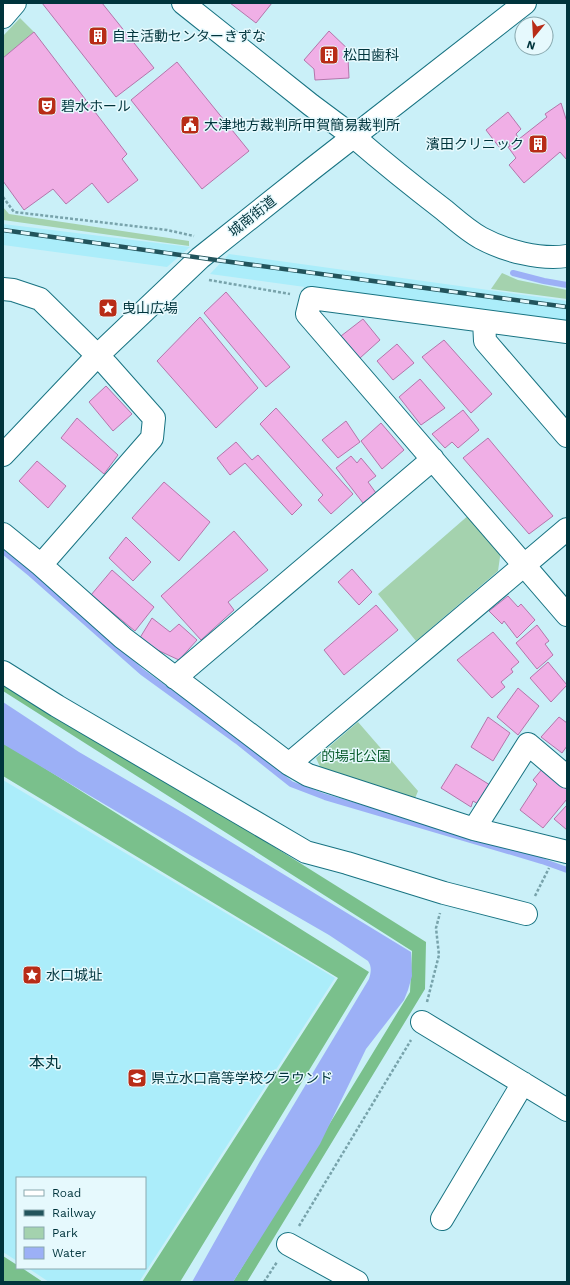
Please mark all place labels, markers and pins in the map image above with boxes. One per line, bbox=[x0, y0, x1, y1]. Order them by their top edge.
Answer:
building icon: 自主活動センターきずな bbox=[87, 25, 109, 47]
place label: 自主活動センターきずな bbox=[112, 28, 266, 44]
building icon: 松田歯科 bbox=[318, 44, 340, 66]
place label: 松田歯科 bbox=[343, 47, 399, 63]
theatre icon: 碧水ホール bbox=[36, 95, 58, 117]
place label: 碧水ホール bbox=[61, 98, 131, 114]
public building icon: 大津地方裁判所甲賀簡易裁判所 bbox=[179, 114, 201, 136]
place label: 大津地方裁判所甲賀簡易裁判所 bbox=[204, 117, 400, 133]
building icon: 濱田クリニック bbox=[527, 133, 549, 155]
place label: 濱田クリニック bbox=[426, 136, 524, 152]
place icon: 曳山広場 bbox=[97, 297, 119, 319]
place label: 曳山広場 bbox=[122, 300, 178, 316]
place icon: 水口城址 bbox=[21, 964, 43, 986]
place label: 水口城址 bbox=[46, 967, 102, 983]
school or university icon: 県立水口高等学校グラウンド bbox=[126, 1067, 148, 1089]
place label: 県立水口高等学校グラウンド bbox=[151, 1070, 333, 1086]

